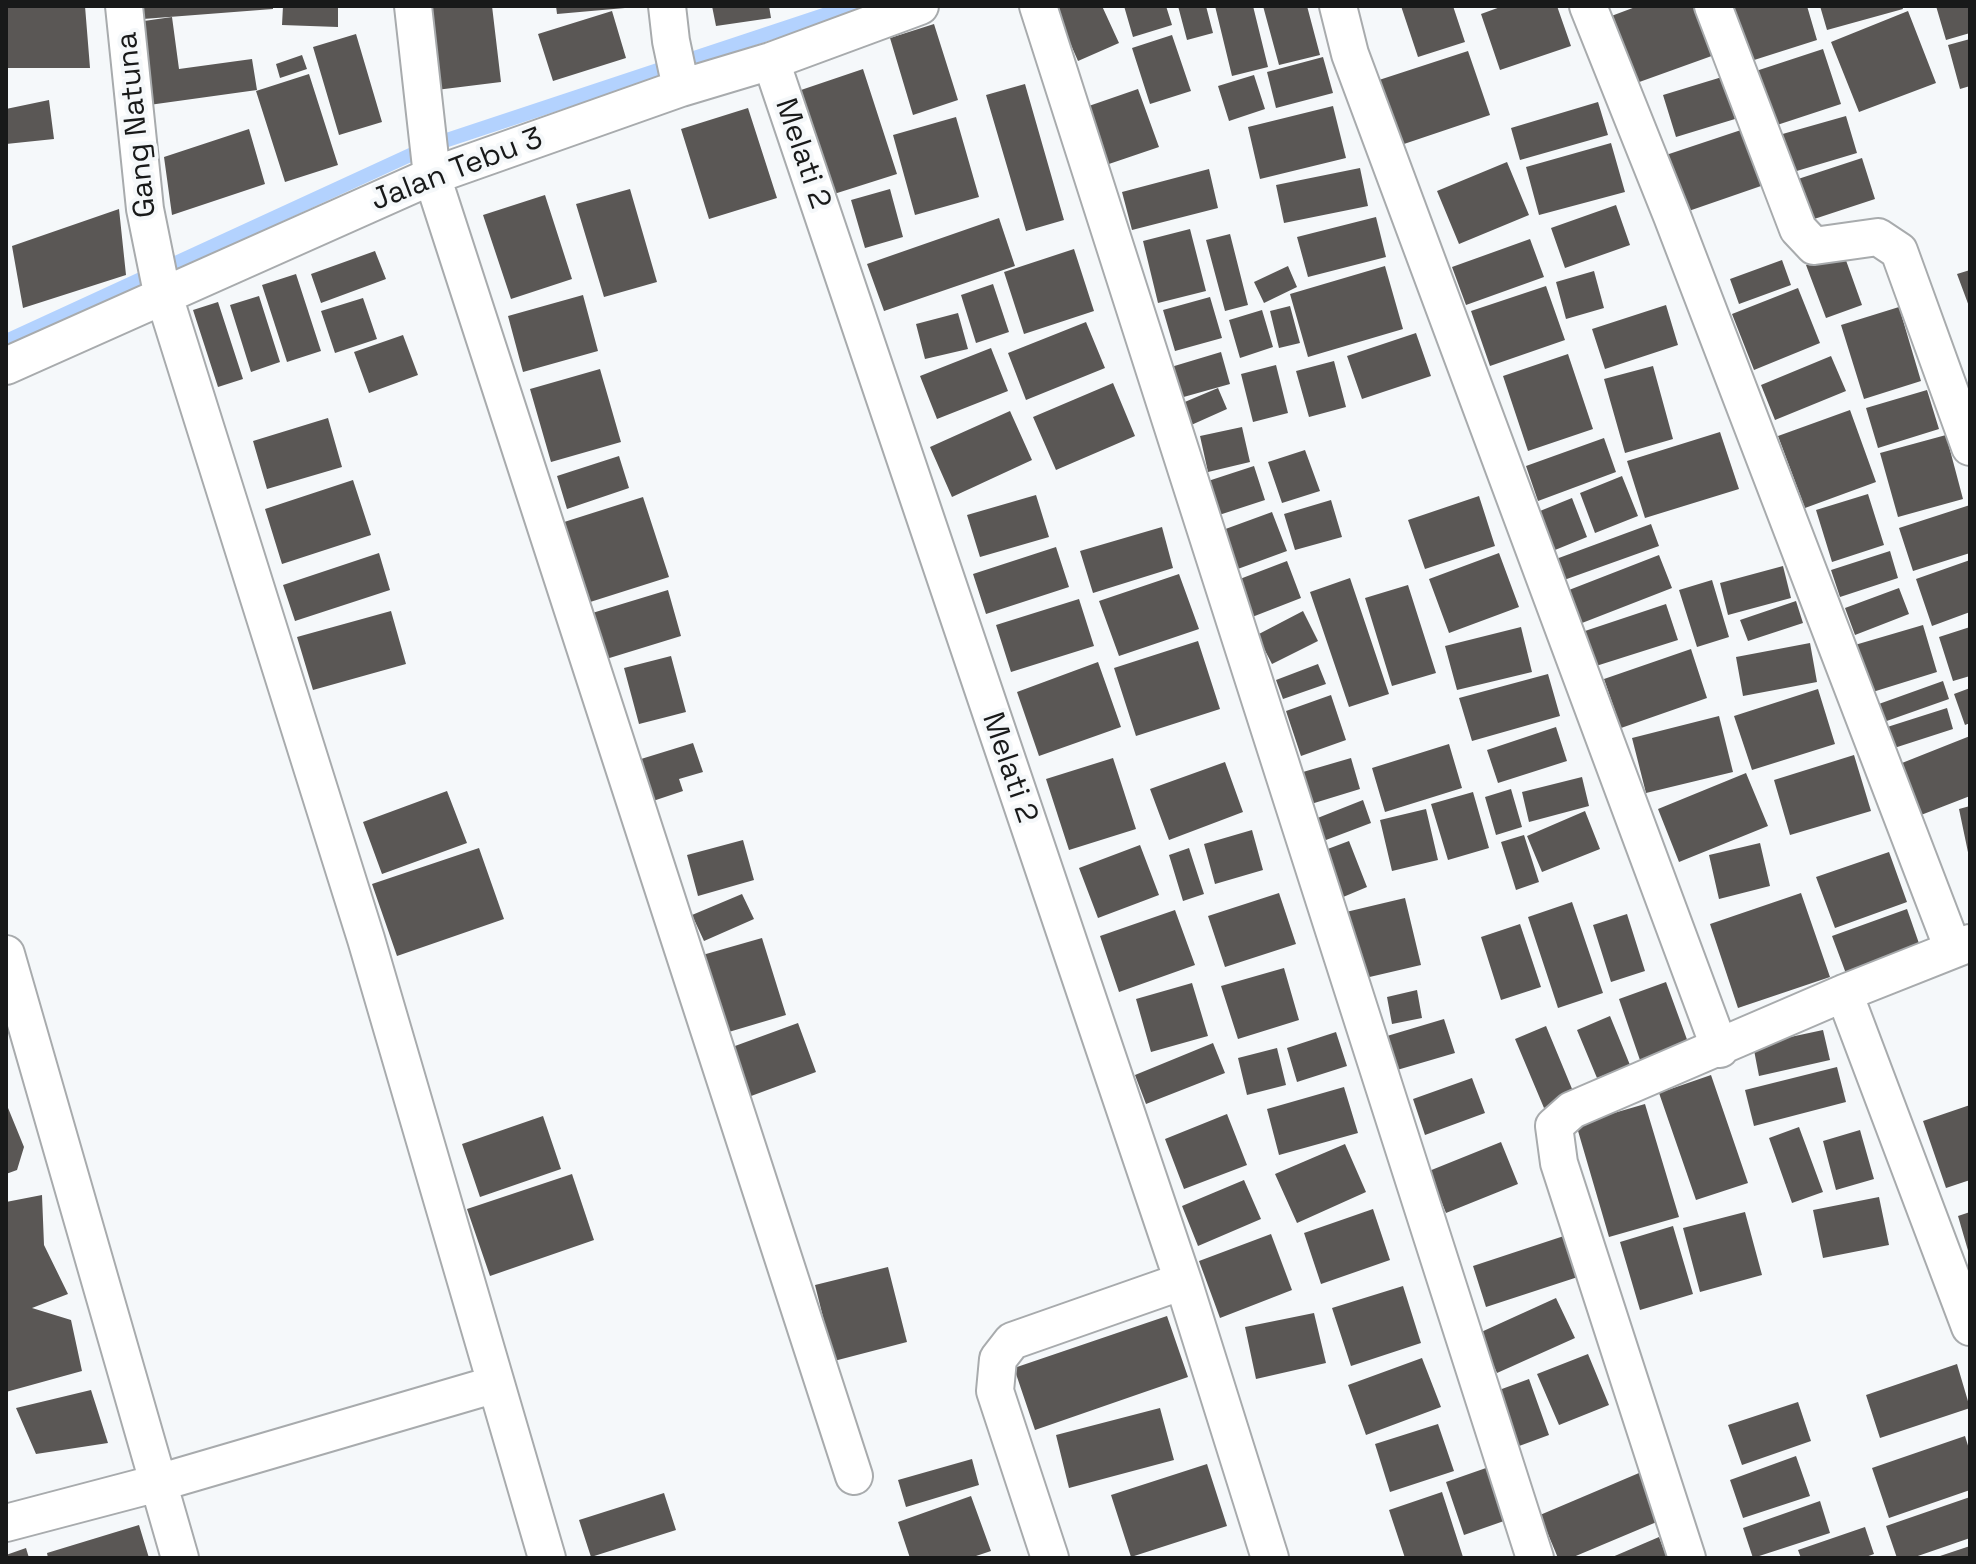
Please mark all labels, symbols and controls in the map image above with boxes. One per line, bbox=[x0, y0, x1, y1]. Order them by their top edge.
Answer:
street label: Gang Natuna bbox=[109, 30, 165, 220]
street label: Melati 2 bbox=[766, 94, 838, 214]
street label: Jalan Tebu 3 bbox=[366, 121, 548, 219]
street label: Melati 2 bbox=[973, 708, 1045, 828]

